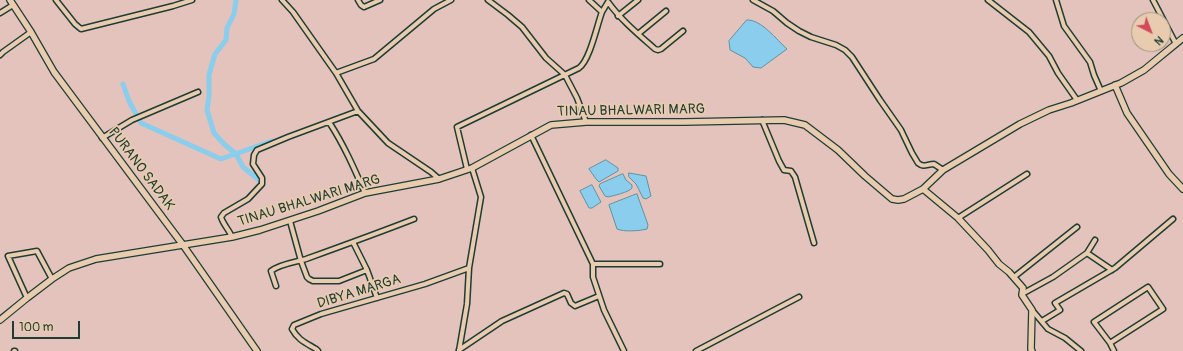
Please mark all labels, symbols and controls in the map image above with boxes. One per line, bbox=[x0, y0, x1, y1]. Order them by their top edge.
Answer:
north arrow bbox=[1131, 12, 1171, 52]
text: N bbox=[1152, 33, 1166, 48]
street label: TINAU BHALWARI MARG bbox=[557, 101, 705, 121]
street label: PURANO SADAK bbox=[104, 124, 178, 214]
street label: TINAU BHALWARI MARG bbox=[236, 171, 382, 231]
street label: DIBYA MARGA bbox=[315, 271, 403, 313]
scale bar bbox=[14, 313, 82, 339]
text: 100 m bbox=[19, 320, 53, 335]

